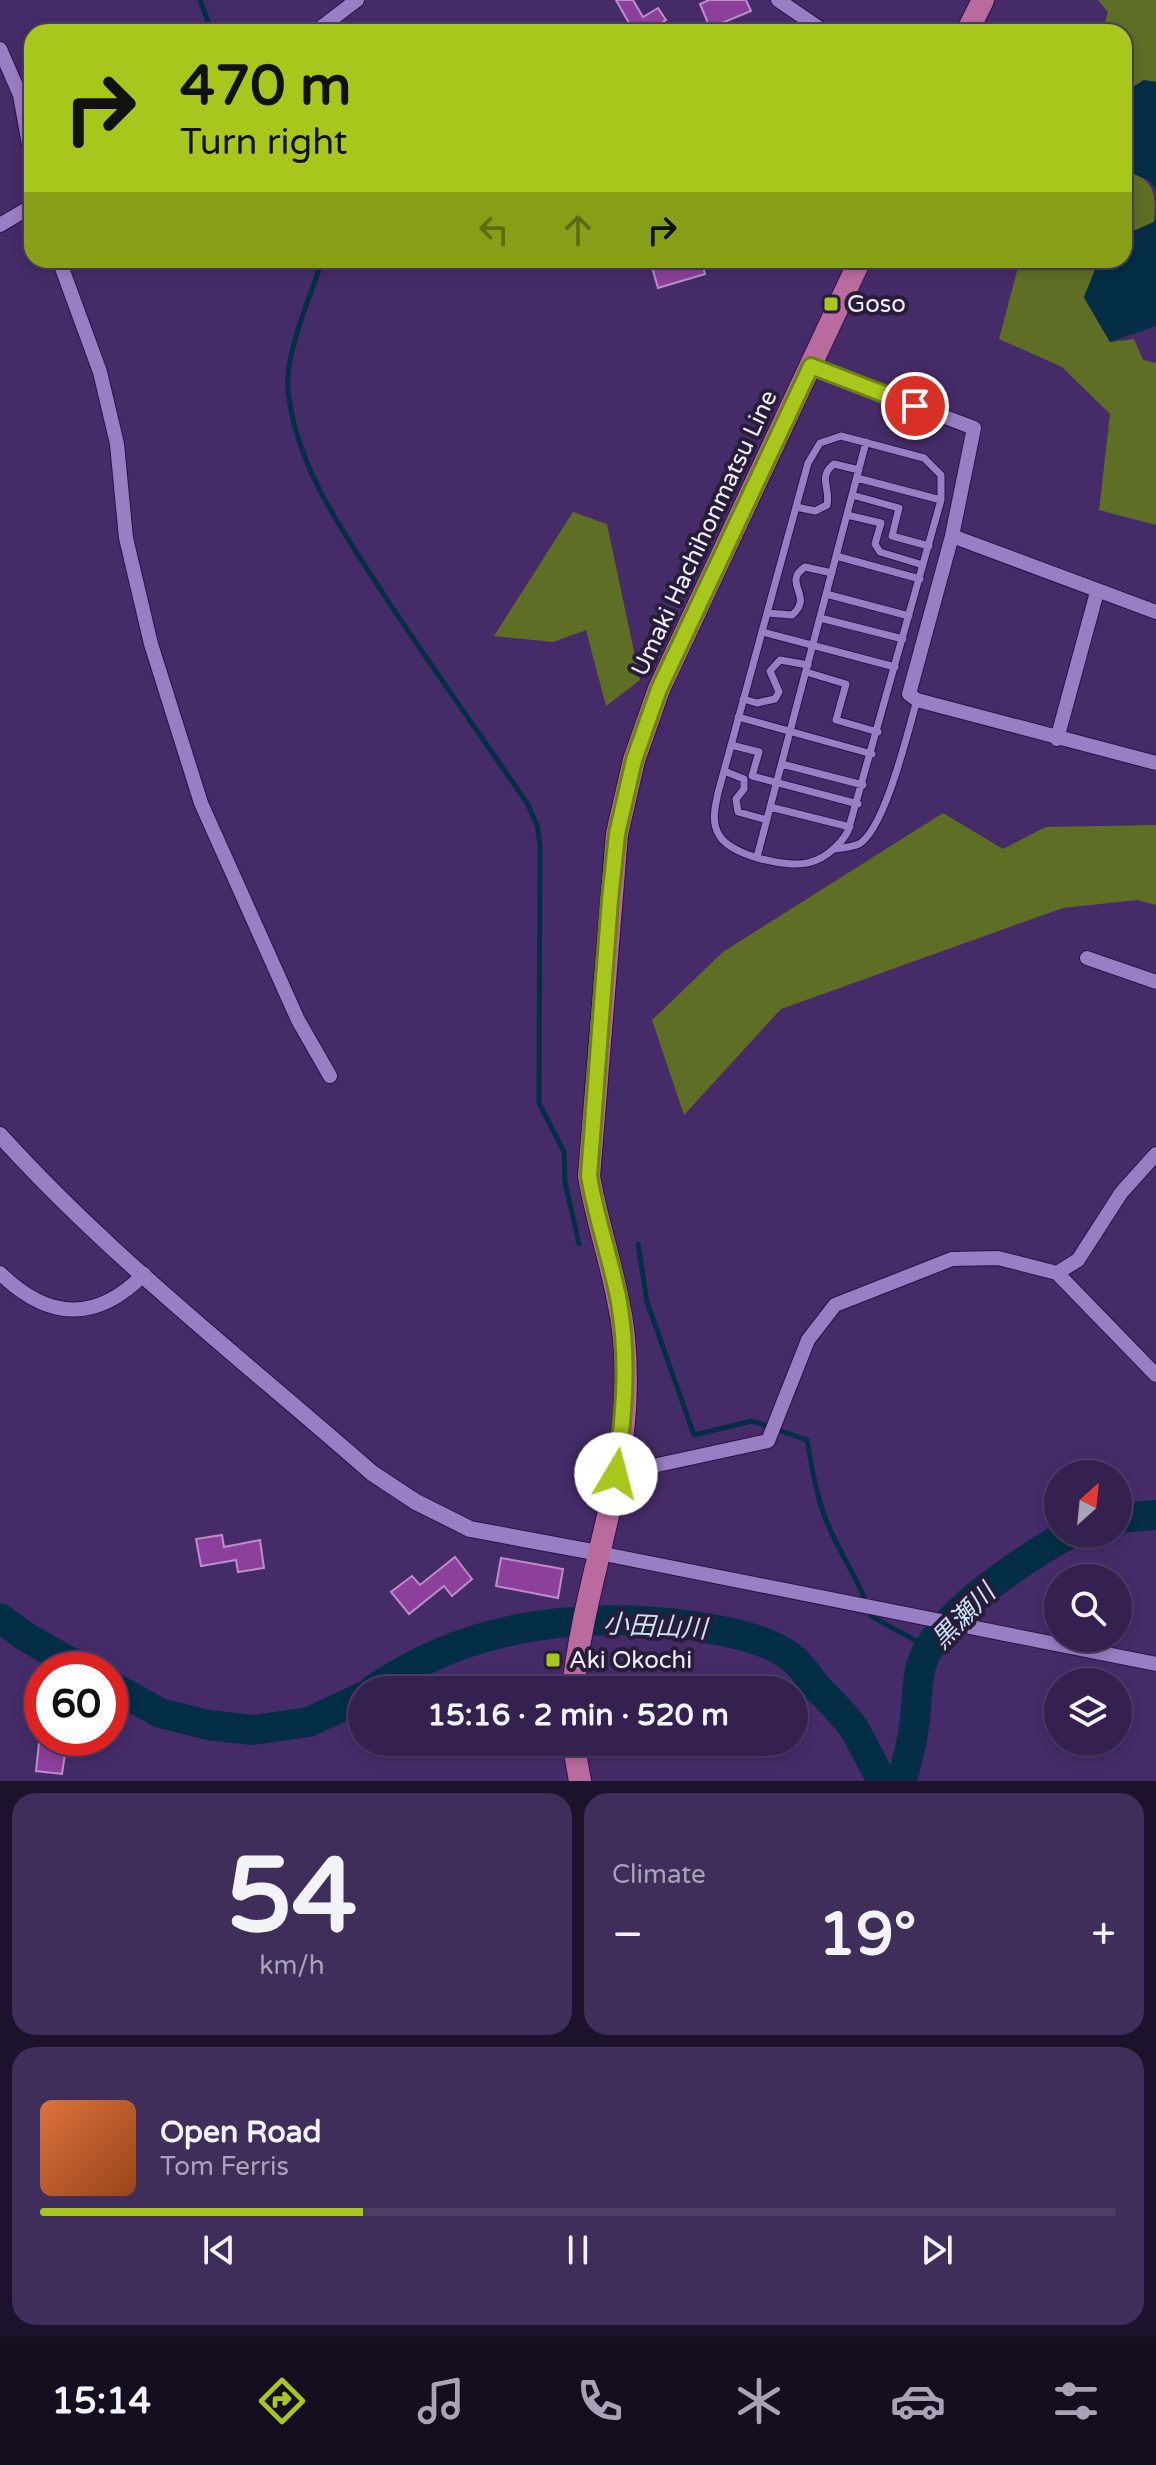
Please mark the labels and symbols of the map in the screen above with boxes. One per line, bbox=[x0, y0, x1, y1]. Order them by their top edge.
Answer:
place label: Goso bbox=[847, 290, 906, 319]
marker: Goso bbox=[822, 295, 840, 313]
pin bbox=[881, 372, 949, 440]
street label: Umaki Hachihonmatsu Line bbox=[625, 386, 784, 681]
position arrow bbox=[574, 1432, 658, 1516]
north arrow bbox=[1044, 1460, 1132, 1548]
water label: 黒瀬川 bbox=[925, 1575, 1004, 1655]
water label: 小田山川 bbox=[602, 1608, 711, 1645]
place label: Aki Okochi bbox=[569, 1646, 692, 1675]
marker: Aki Okochi bbox=[544, 1651, 562, 1669]
speed limit sign: 60 bbox=[24, 1652, 128, 1756]

